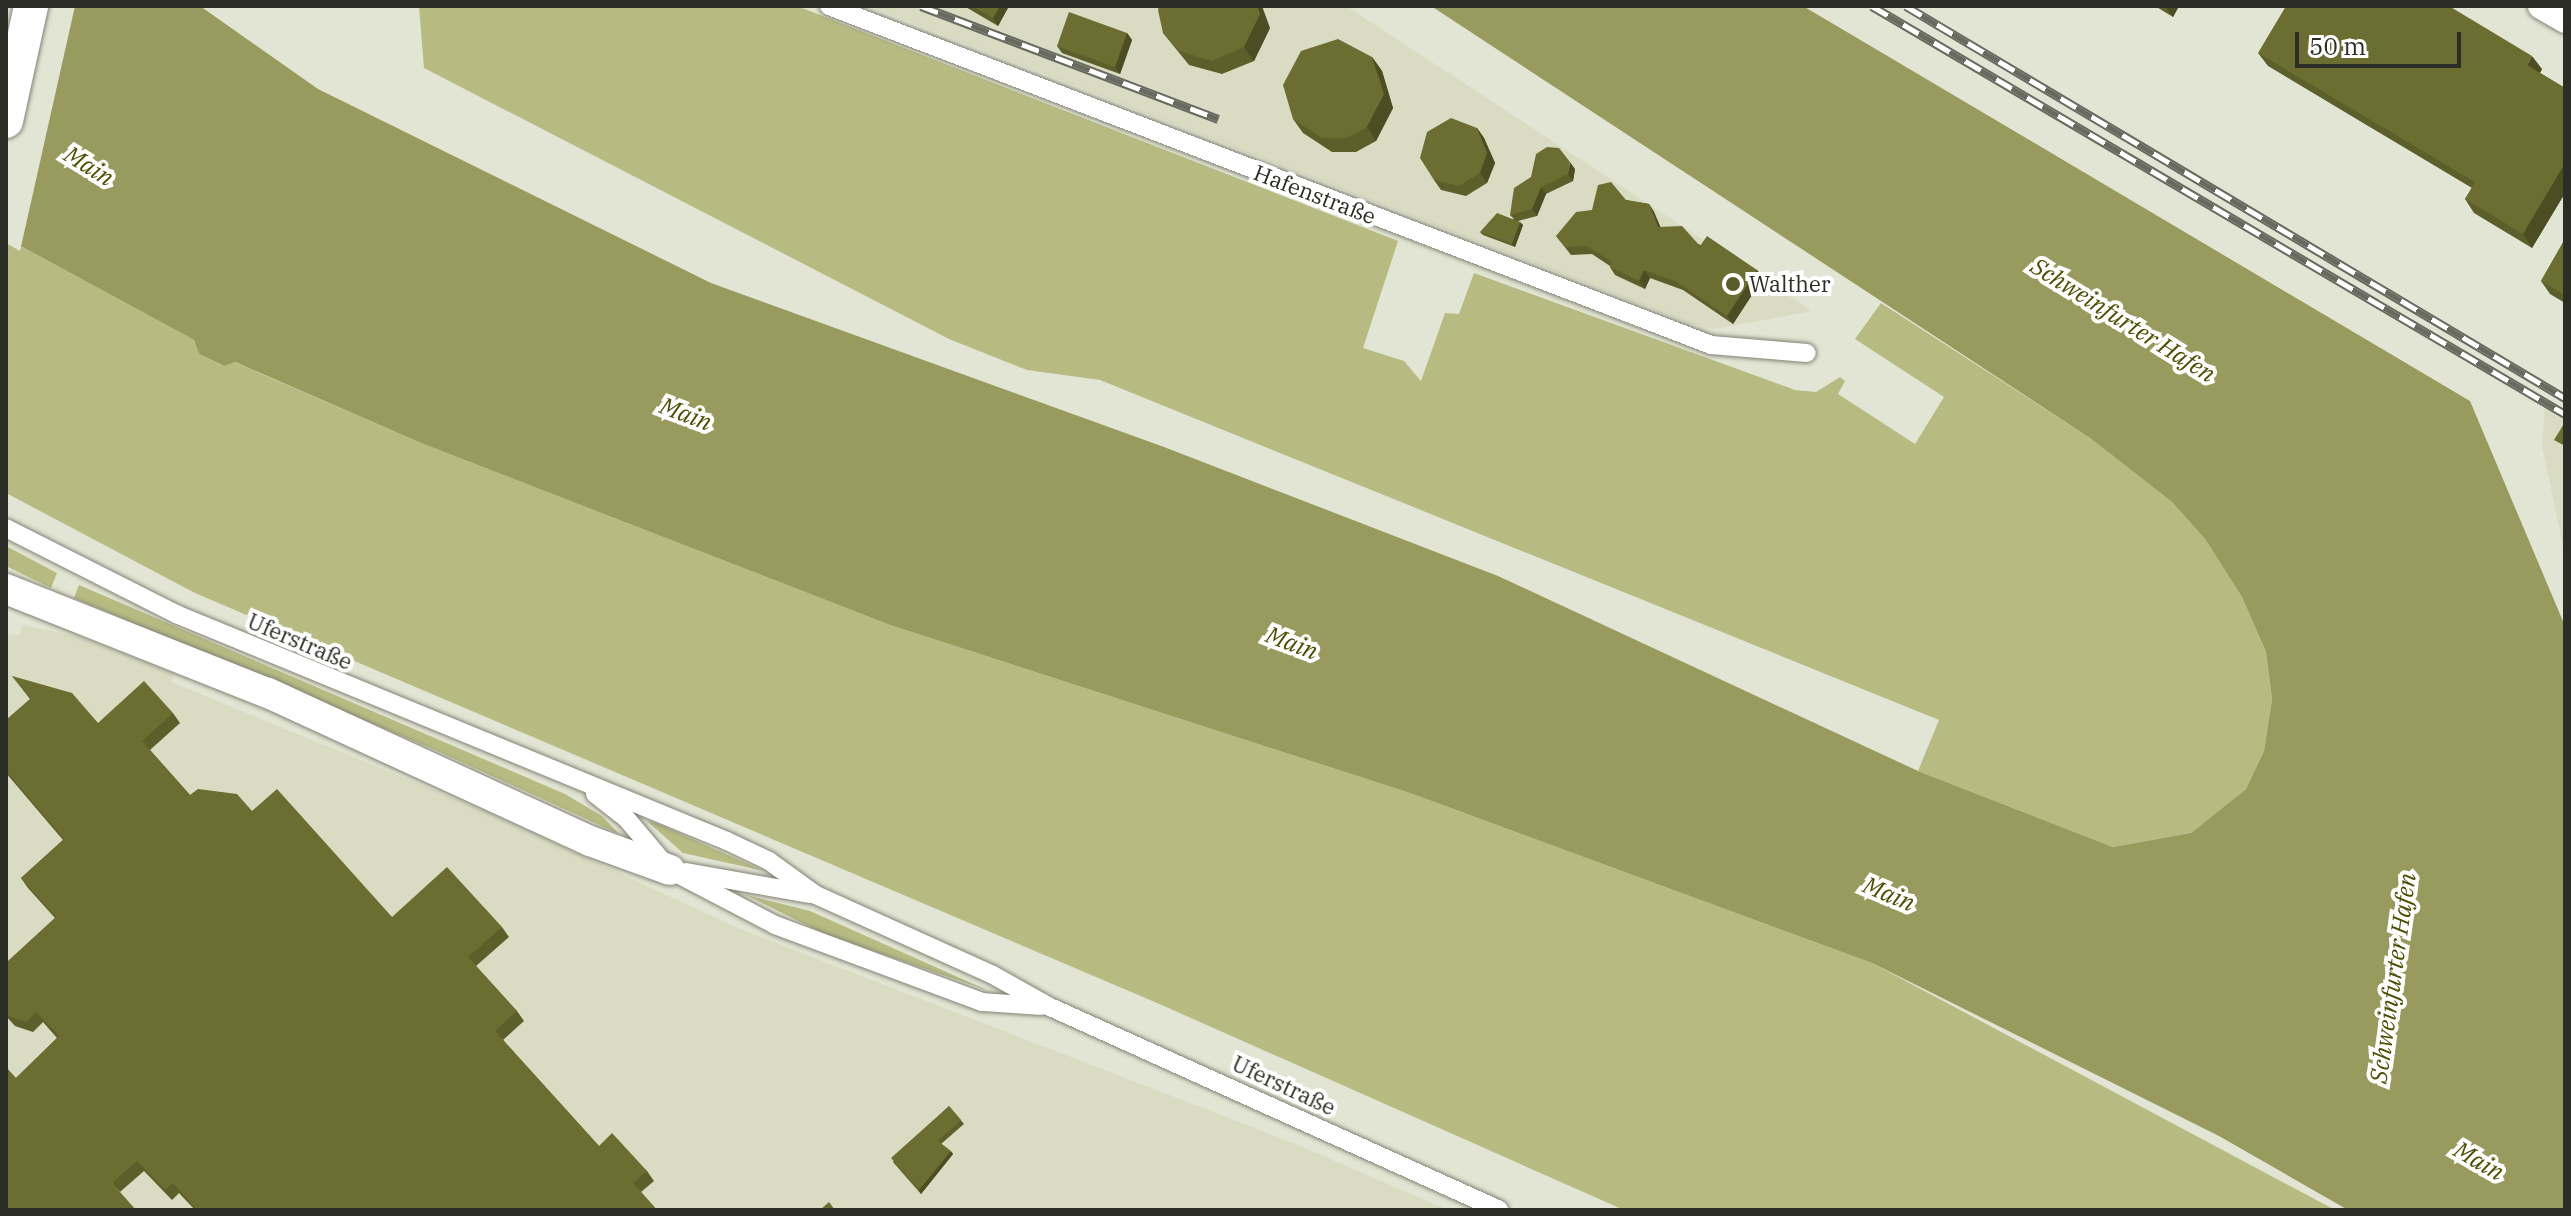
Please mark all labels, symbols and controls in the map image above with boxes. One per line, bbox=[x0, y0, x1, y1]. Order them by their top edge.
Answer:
scale bar bbox=[2299, 16, 2465, 66]
text: 50 m bbox=[2309, 30, 2366, 62]
water label: Main bbox=[59, 140, 119, 192]
street label: Hafenstraße bbox=[1250, 159, 1380, 229]
water label: Schweinfurter Hafen bbox=[2025, 252, 2221, 388]
place label: Walther bbox=[1749, 271, 1831, 297]
marker: Walther bbox=[1724, 275, 1742, 293]
water label: Main bbox=[656, 391, 716, 437]
street label: Uferstraße bbox=[244, 607, 356, 675]
water label: Main bbox=[1262, 620, 1322, 666]
water label: Main bbox=[1859, 870, 1919, 918]
water label: Schweinfurter Hafen bbox=[2364, 871, 2422, 1085]
street label: Uferstraße bbox=[1228, 1050, 1340, 1120]
water label: Main bbox=[2449, 1135, 2509, 1187]

